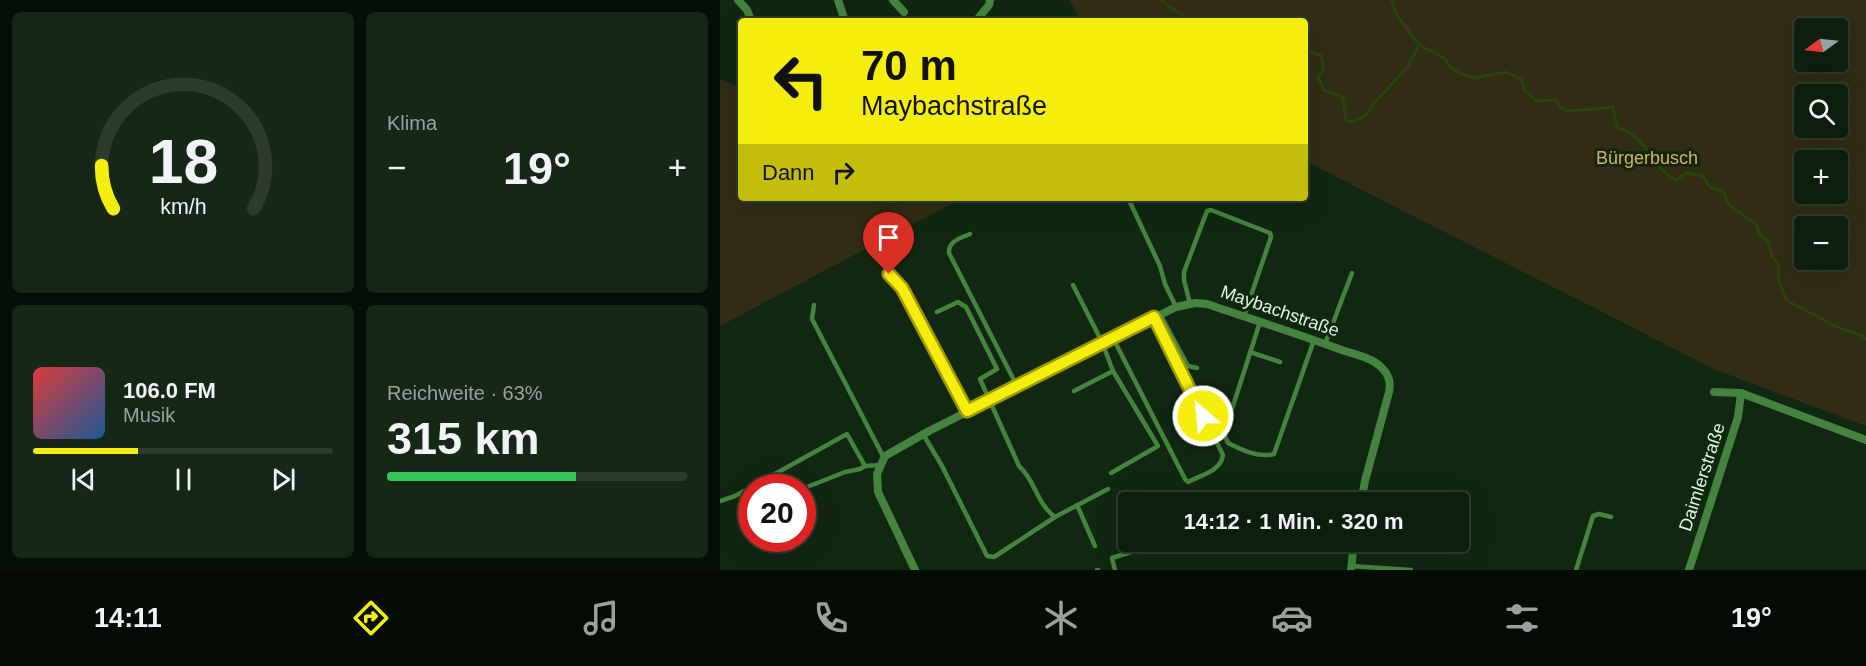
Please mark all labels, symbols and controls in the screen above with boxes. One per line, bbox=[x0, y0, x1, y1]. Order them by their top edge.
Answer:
north arrow bbox=[1794, 18, 1848, 72]
map controls bbox=[1794, 18, 1848, 270]
icon: left bbox=[762, 42, 840, 120]
text: 70 m bbox=[861, 42, 957, 89]
button: search bbox=[1794, 84, 1848, 138]
text: Maybachstraße bbox=[861, 91, 1047, 121]
text: Klima bbox=[387, 112, 437, 134]
text: 18 bbox=[148, 127, 218, 196]
text: 19° bbox=[503, 143, 571, 194]
park label: Bürgerbusch bbox=[1596, 148, 1698, 168]
text: − bbox=[387, 149, 406, 186]
text: + bbox=[668, 149, 687, 186]
button: + bbox=[1794, 150, 1848, 204]
icon: right bbox=[827, 156, 860, 189]
text: Dann bbox=[762, 160, 815, 185]
text: km/h bbox=[160, 196, 206, 220]
pin bbox=[863, 212, 914, 274]
button: − bbox=[1794, 216, 1848, 270]
icon: arrive bbox=[872, 221, 905, 254]
street label: Maybachstraße bbox=[1218, 281, 1342, 341]
text: 106.0 FM bbox=[123, 378, 216, 403]
text: Reichweite · 63% bbox=[387, 382, 543, 404]
position arrow bbox=[1171, 384, 1235, 448]
text: Musik bbox=[123, 404, 175, 426]
text: 315 km bbox=[387, 413, 540, 464]
street label: Daimlerstraße bbox=[1675, 420, 1729, 534]
icon: previous bbox=[67, 463, 100, 496]
icon: pause bbox=[167, 463, 200, 496]
icon: next bbox=[267, 463, 300, 496]
speed limit sign: 20 bbox=[738, 474, 816, 552]
text: 14:12 · 1 Min. · 320 m bbox=[1183, 509, 1404, 534]
icon: directions bbox=[350, 597, 392, 639]
icon: music bbox=[580, 597, 622, 639]
icon: phone bbox=[810, 597, 852, 639]
icon: climate bbox=[1040, 597, 1082, 639]
icon: car bbox=[1271, 597, 1313, 639]
icon: filters bbox=[1501, 597, 1543, 639]
text: 14:11 bbox=[94, 603, 162, 633]
text: 19° bbox=[1731, 603, 1772, 633]

